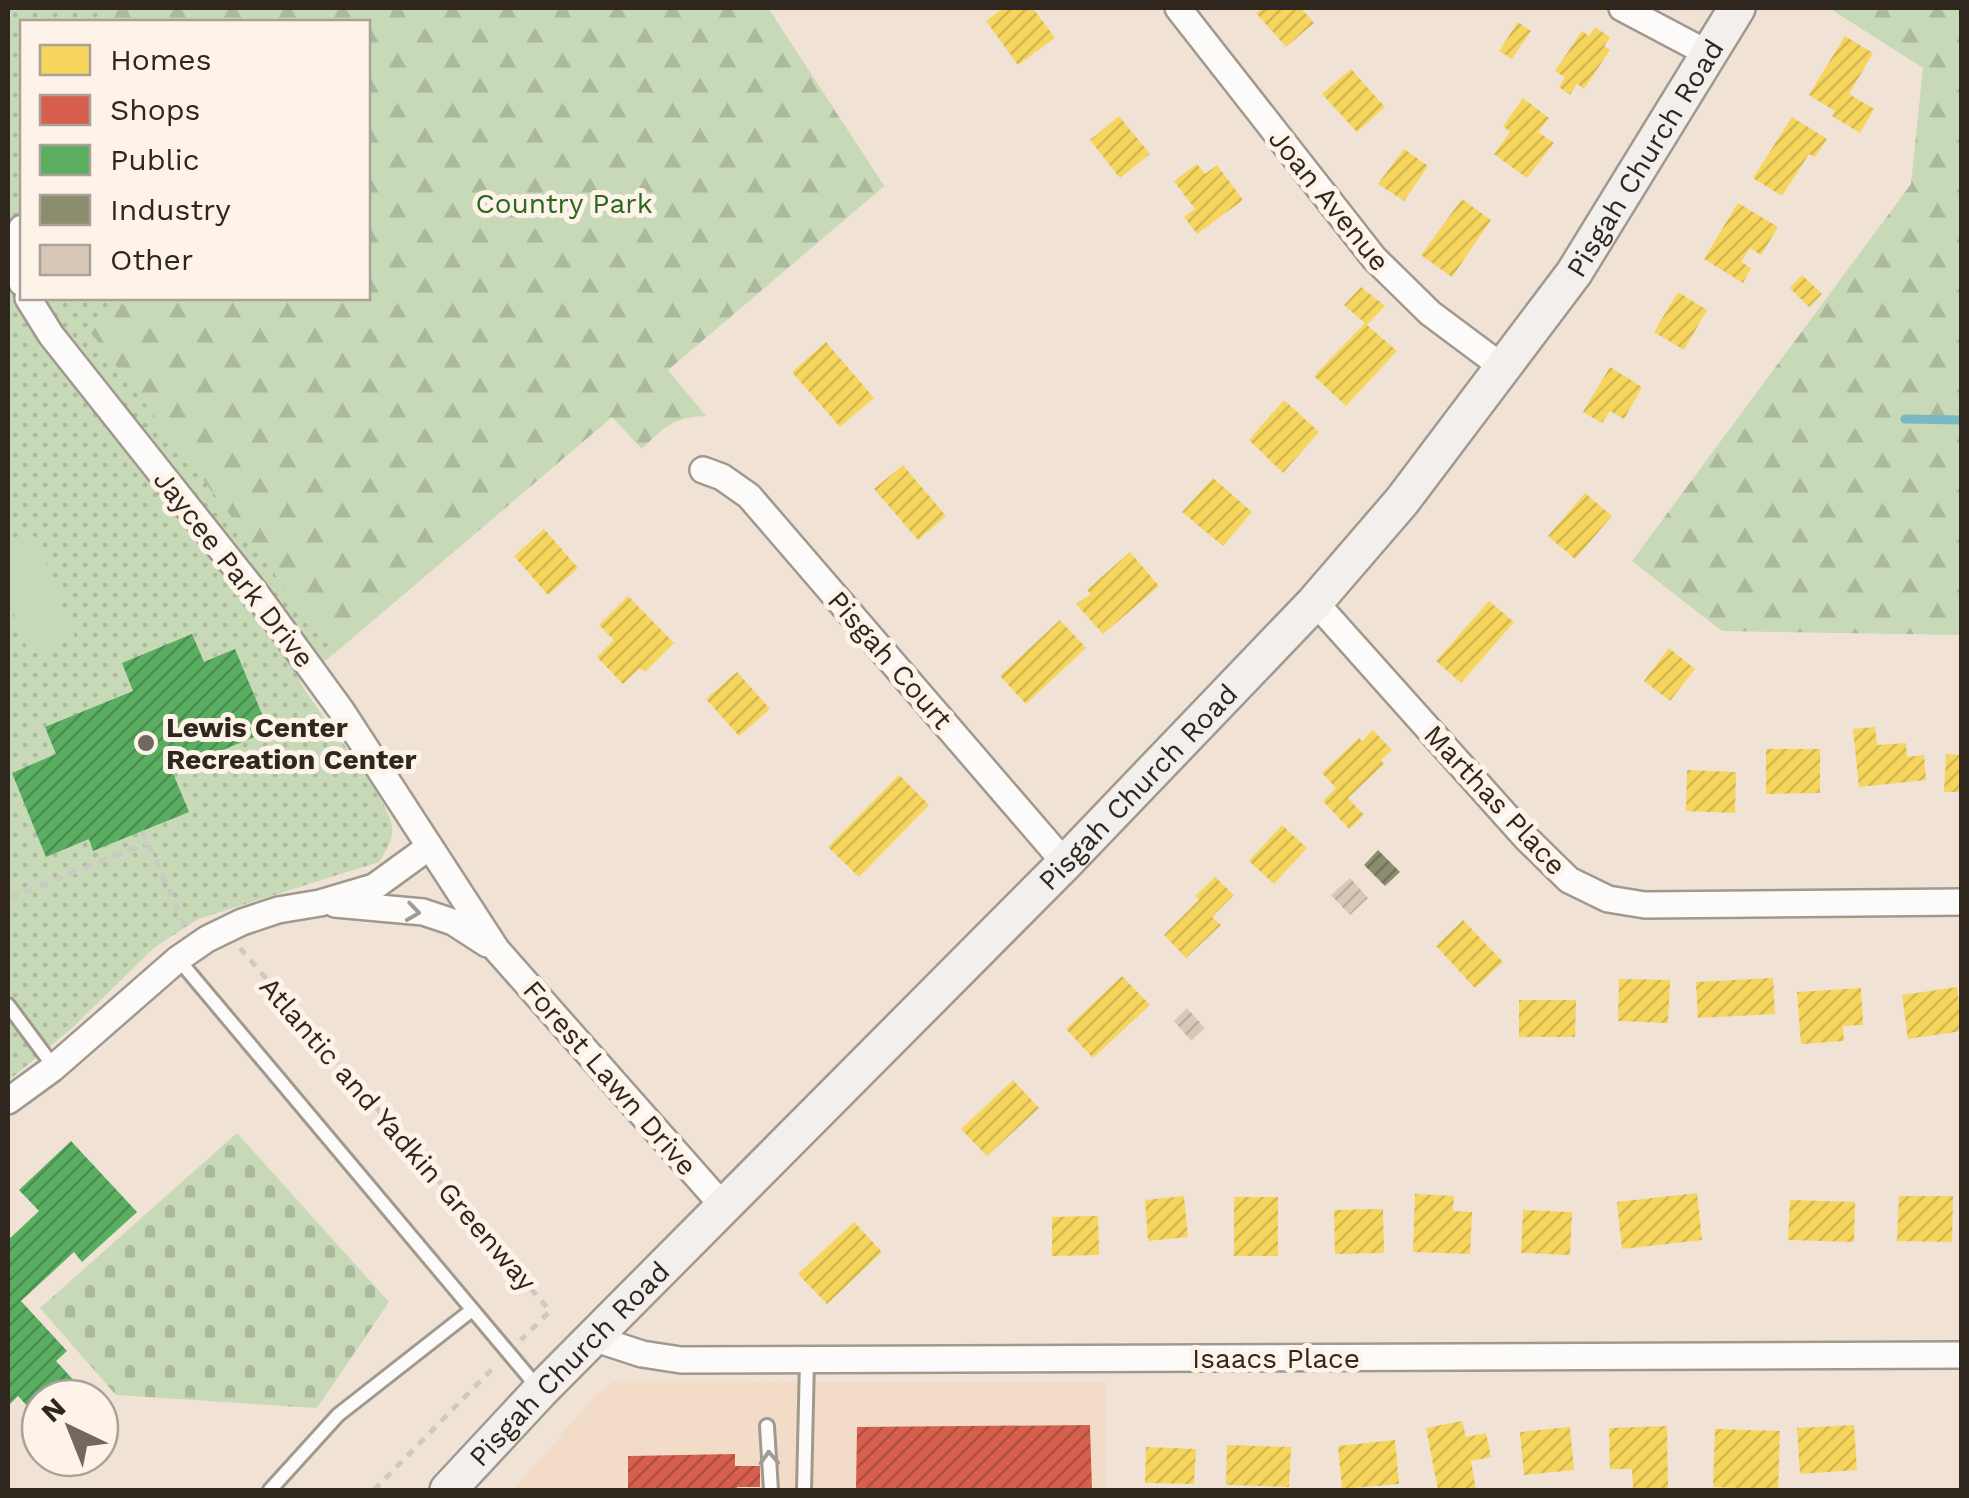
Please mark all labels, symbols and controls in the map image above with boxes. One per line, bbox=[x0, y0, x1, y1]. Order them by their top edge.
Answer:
legend bbox=[20, 20, 370, 300]
street label: Pisgah Church Road bbox=[1559, 33, 1730, 283]
text: Homes bbox=[110, 42, 212, 77]
text: Shops bbox=[110, 92, 200, 127]
street label: Joan Avenue bbox=[1262, 122, 1396, 278]
text: Public bbox=[110, 142, 200, 177]
park label: Country Park bbox=[475, 187, 653, 220]
text: Industry bbox=[110, 192, 231, 227]
text: Other bbox=[110, 242, 193, 277]
street label: Jaycee Park Drive bbox=[147, 464, 321, 674]
street label: Pisgah Court bbox=[821, 584, 959, 736]
street label: Pisgah Church Road bbox=[1031, 677, 1244, 897]
place label: Lewis Center Recreation Center bbox=[166, 711, 417, 776]
street label: Marthas Place bbox=[1417, 718, 1573, 882]
marker: Lewis Center Recreation Center bbox=[135, 732, 157, 754]
one-way arrow bbox=[405, 900, 421, 921]
street label: Atlantic and Yadkin Greenway bbox=[253, 970, 544, 1298]
street label: Forest Lawn Drive bbox=[516, 974, 704, 1182]
street label: Pisgah Church Road bbox=[462, 1254, 676, 1473]
street label: Isaacs Place bbox=[1192, 1342, 1360, 1375]
north arrow bbox=[20, 1378, 120, 1478]
text: N bbox=[34, 1391, 72, 1429]
one-way arrow bbox=[759, 1450, 780, 1466]

